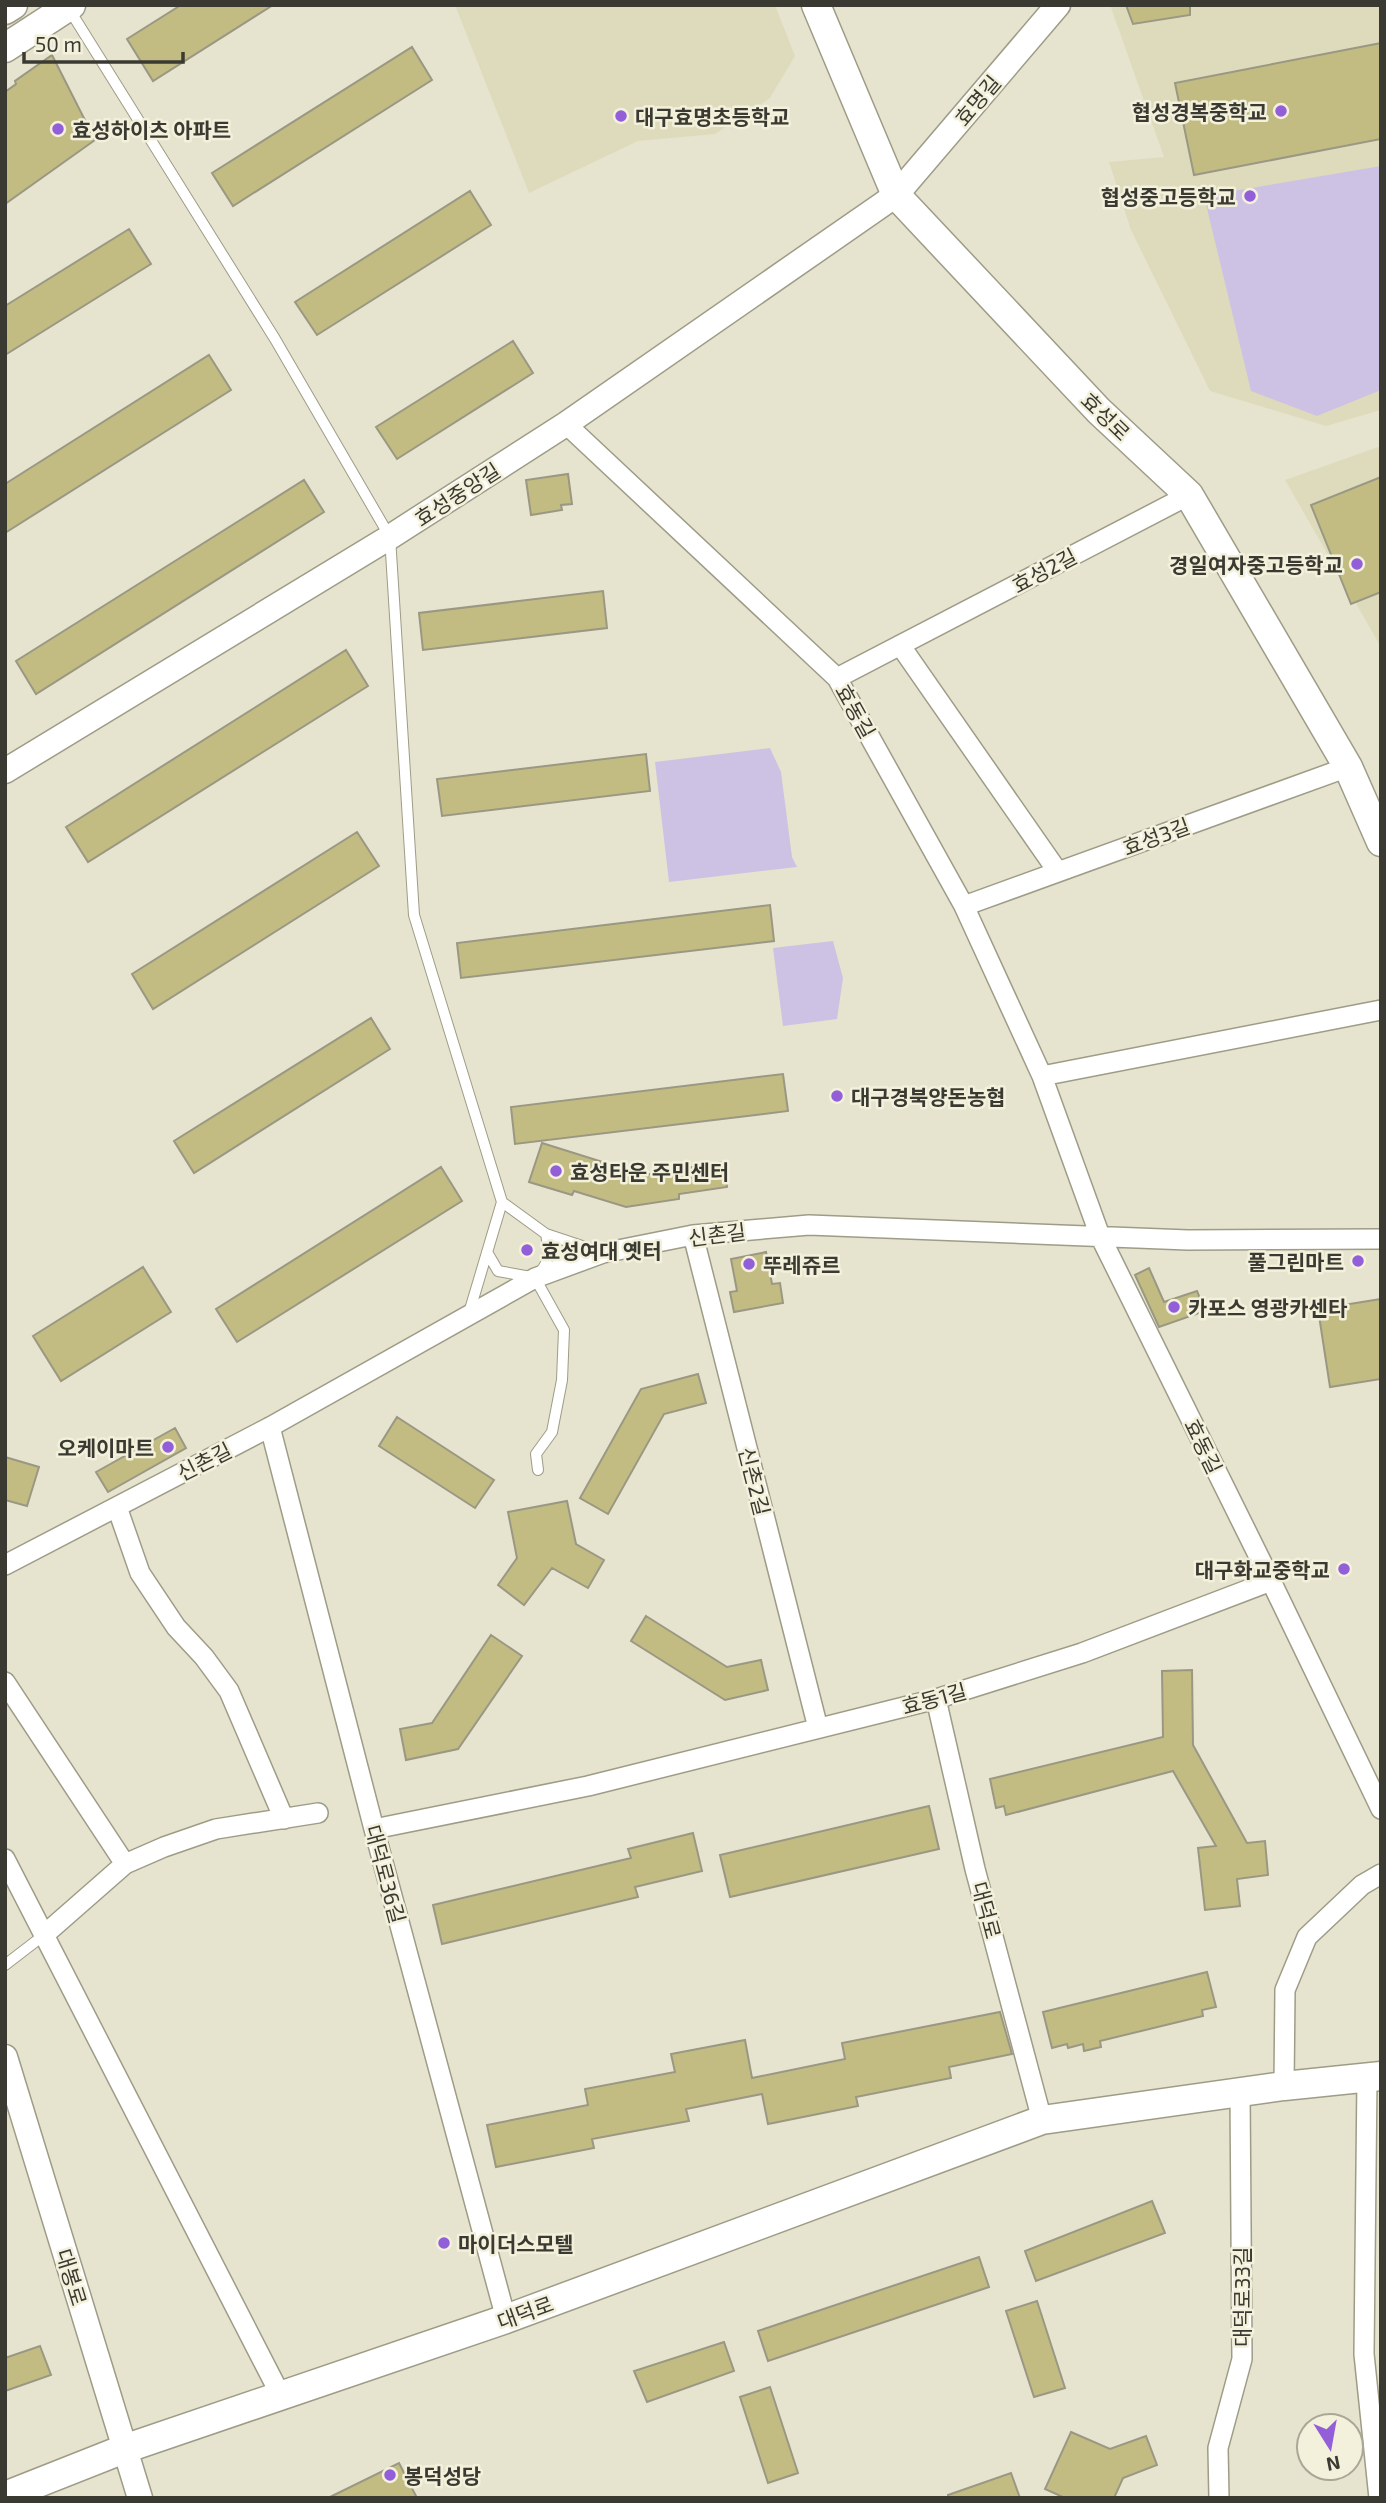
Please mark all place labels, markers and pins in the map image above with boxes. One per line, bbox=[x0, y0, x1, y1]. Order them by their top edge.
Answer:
place label: 협성경복중학교 bbox=[1132, 99, 1267, 124]
marker: 협성경복중학교 bbox=[1273, 103, 1289, 119]
place label: 대구효명초등학교 bbox=[635, 104, 790, 129]
marker: 대구효명초등학교 bbox=[613, 108, 629, 124]
place label: 효성하이츠 아파트 bbox=[72, 117, 231, 142]
marker: 효성하이츠 아파트 bbox=[50, 121, 66, 137]
place label: 협성중고등학교 bbox=[1101, 184, 1236, 209]
marker: 협성중고등학교 bbox=[1242, 188, 1258, 204]
place label: 경일여자중고등학교 bbox=[1169, 552, 1343, 577]
marker: 경일여자중고등학교 bbox=[1349, 556, 1365, 572]
place label: 대구경북양돈농협 bbox=[851, 1084, 1006, 1109]
marker: 대구경북양돈농협 bbox=[829, 1088, 845, 1104]
place label: 효성타운 주민센터 bbox=[570, 1159, 729, 1184]
marker: 효성타운 주민센터 bbox=[548, 1163, 564, 1179]
place label: 효성여대 옛터 bbox=[541, 1238, 661, 1263]
marker: 효성여대 옛터 bbox=[519, 1242, 535, 1258]
place label: 풀그린마트 bbox=[1247, 1249, 1344, 1274]
place label: 뚜레쥬르 bbox=[763, 1252, 840, 1277]
marker: 풀그린마트 bbox=[1350, 1253, 1366, 1269]
marker: 뚜레쥬르 bbox=[741, 1256, 757, 1272]
place label: 카포스 영광카센타 bbox=[1188, 1295, 1348, 1320]
marker: 카포스 영광카센타 bbox=[1166, 1299, 1182, 1315]
place label: 오케이마트 bbox=[57, 1435, 154, 1460]
marker: 오케이마트 bbox=[160, 1439, 176, 1455]
place label: 대구화교중학교 bbox=[1195, 1557, 1330, 1582]
marker: 대구화교중학교 bbox=[1336, 1561, 1352, 1577]
place label: 마이더스모텔 bbox=[458, 2231, 574, 2256]
marker: 마이더스모텔 bbox=[436, 2235, 452, 2251]
place label: 봉덕성당 bbox=[404, 2463, 481, 2488]
marker: 봉덕성당 bbox=[382, 2467, 398, 2483]

